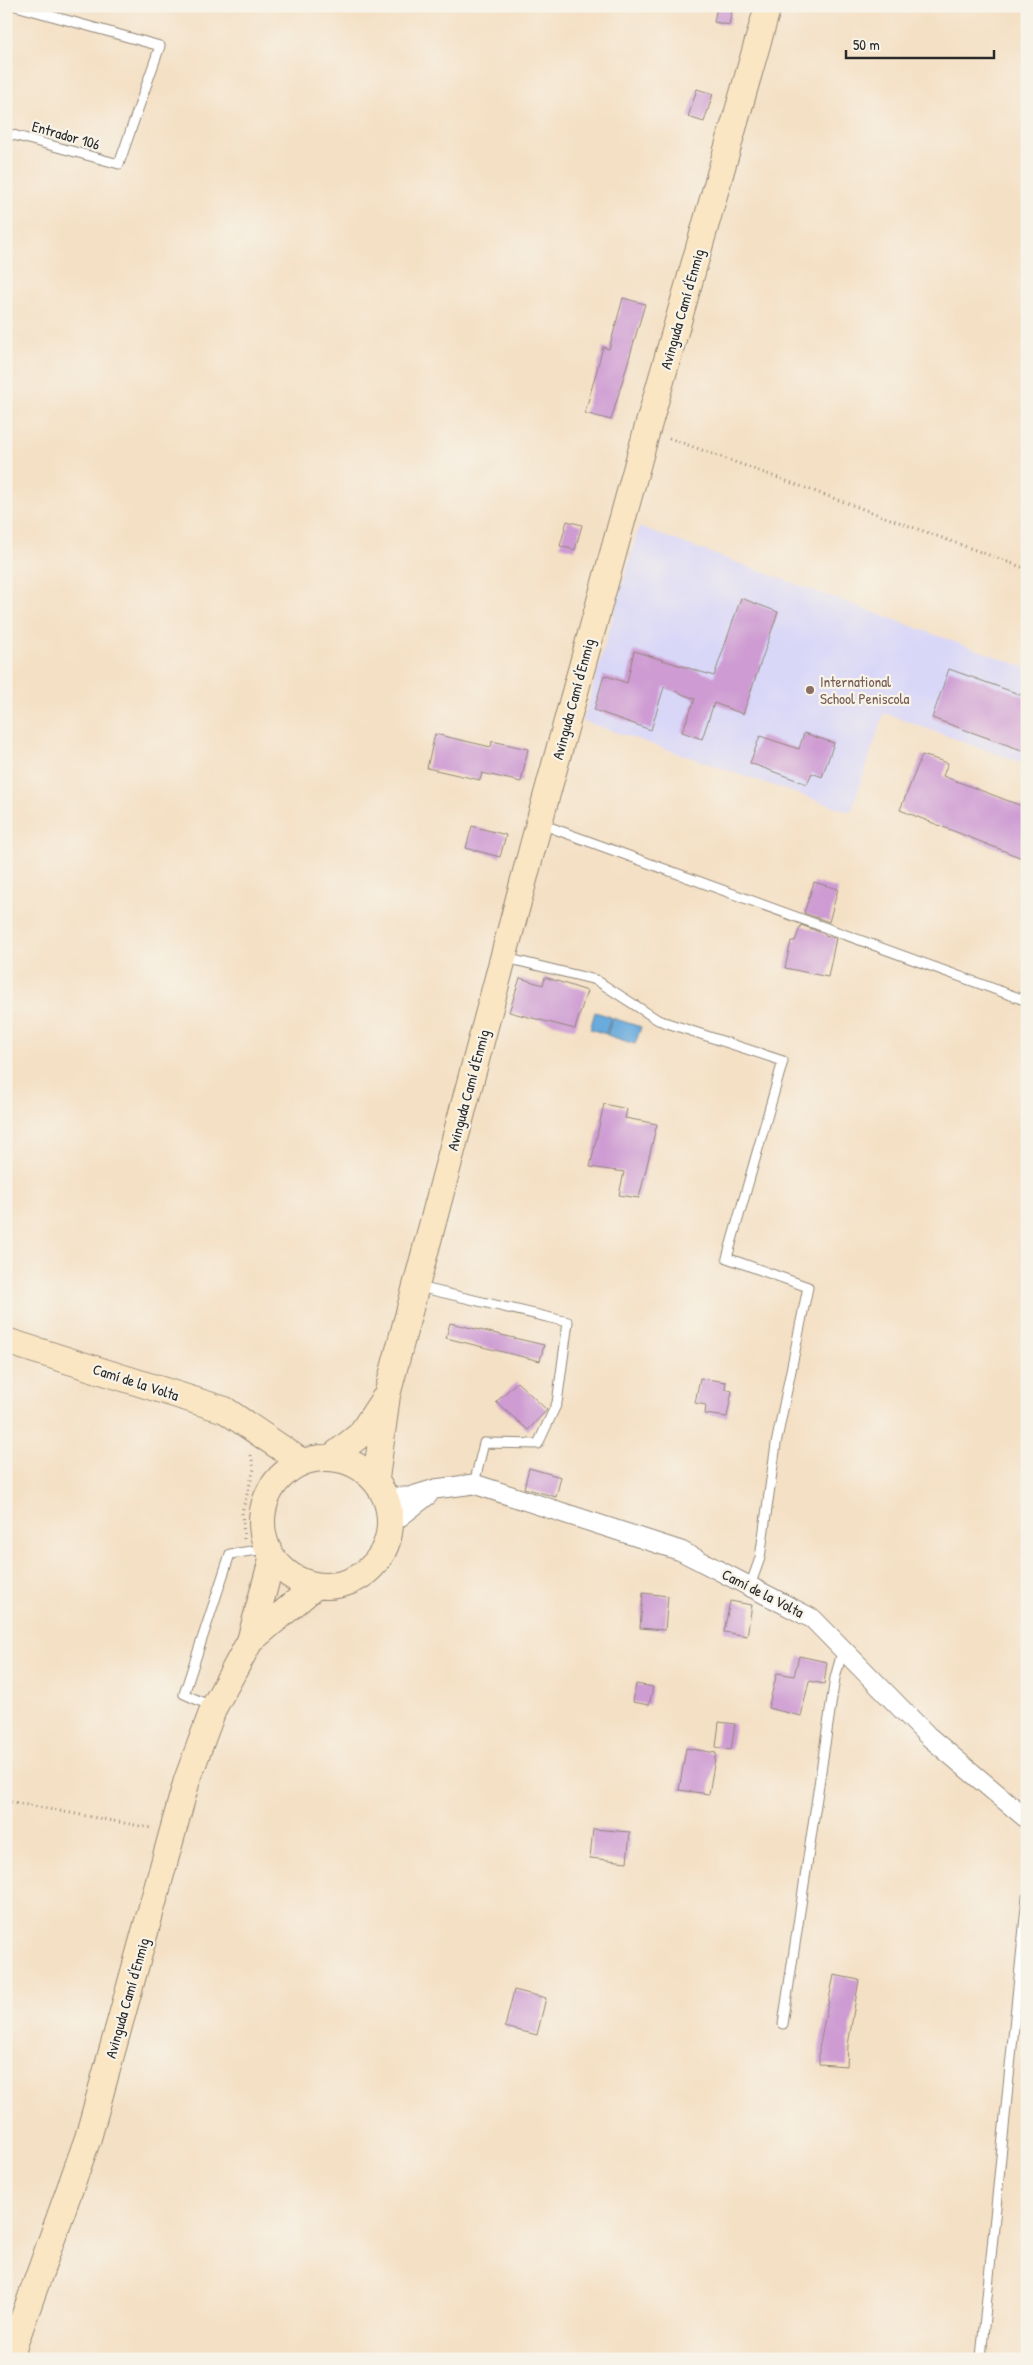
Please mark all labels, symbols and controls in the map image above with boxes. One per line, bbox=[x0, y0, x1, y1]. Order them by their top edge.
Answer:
scale bar bbox=[846, 28, 993, 60]
text: 50 m bbox=[853, 34, 880, 55]
street label: Entrador 106 bbox=[30, 115, 102, 155]
street label: Avinguda Camí d'Enmig bbox=[655, 246, 709, 372]
street label: Avinguda Camí d'Enmig bbox=[547, 636, 599, 762]
place label: International School Peniscola bbox=[820, 671, 909, 709]
marker: International School Peniscola bbox=[804, 684, 816, 696]
street label: Avinguda Camí d'Enmig bbox=[442, 1027, 494, 1153]
street label: Camí de la Volta bbox=[90, 1358, 182, 1406]
street label: Camí de la Volta bbox=[718, 1563, 808, 1623]
street label: Avinguda Camí d'Enmig bbox=[100, 1935, 154, 2061]

